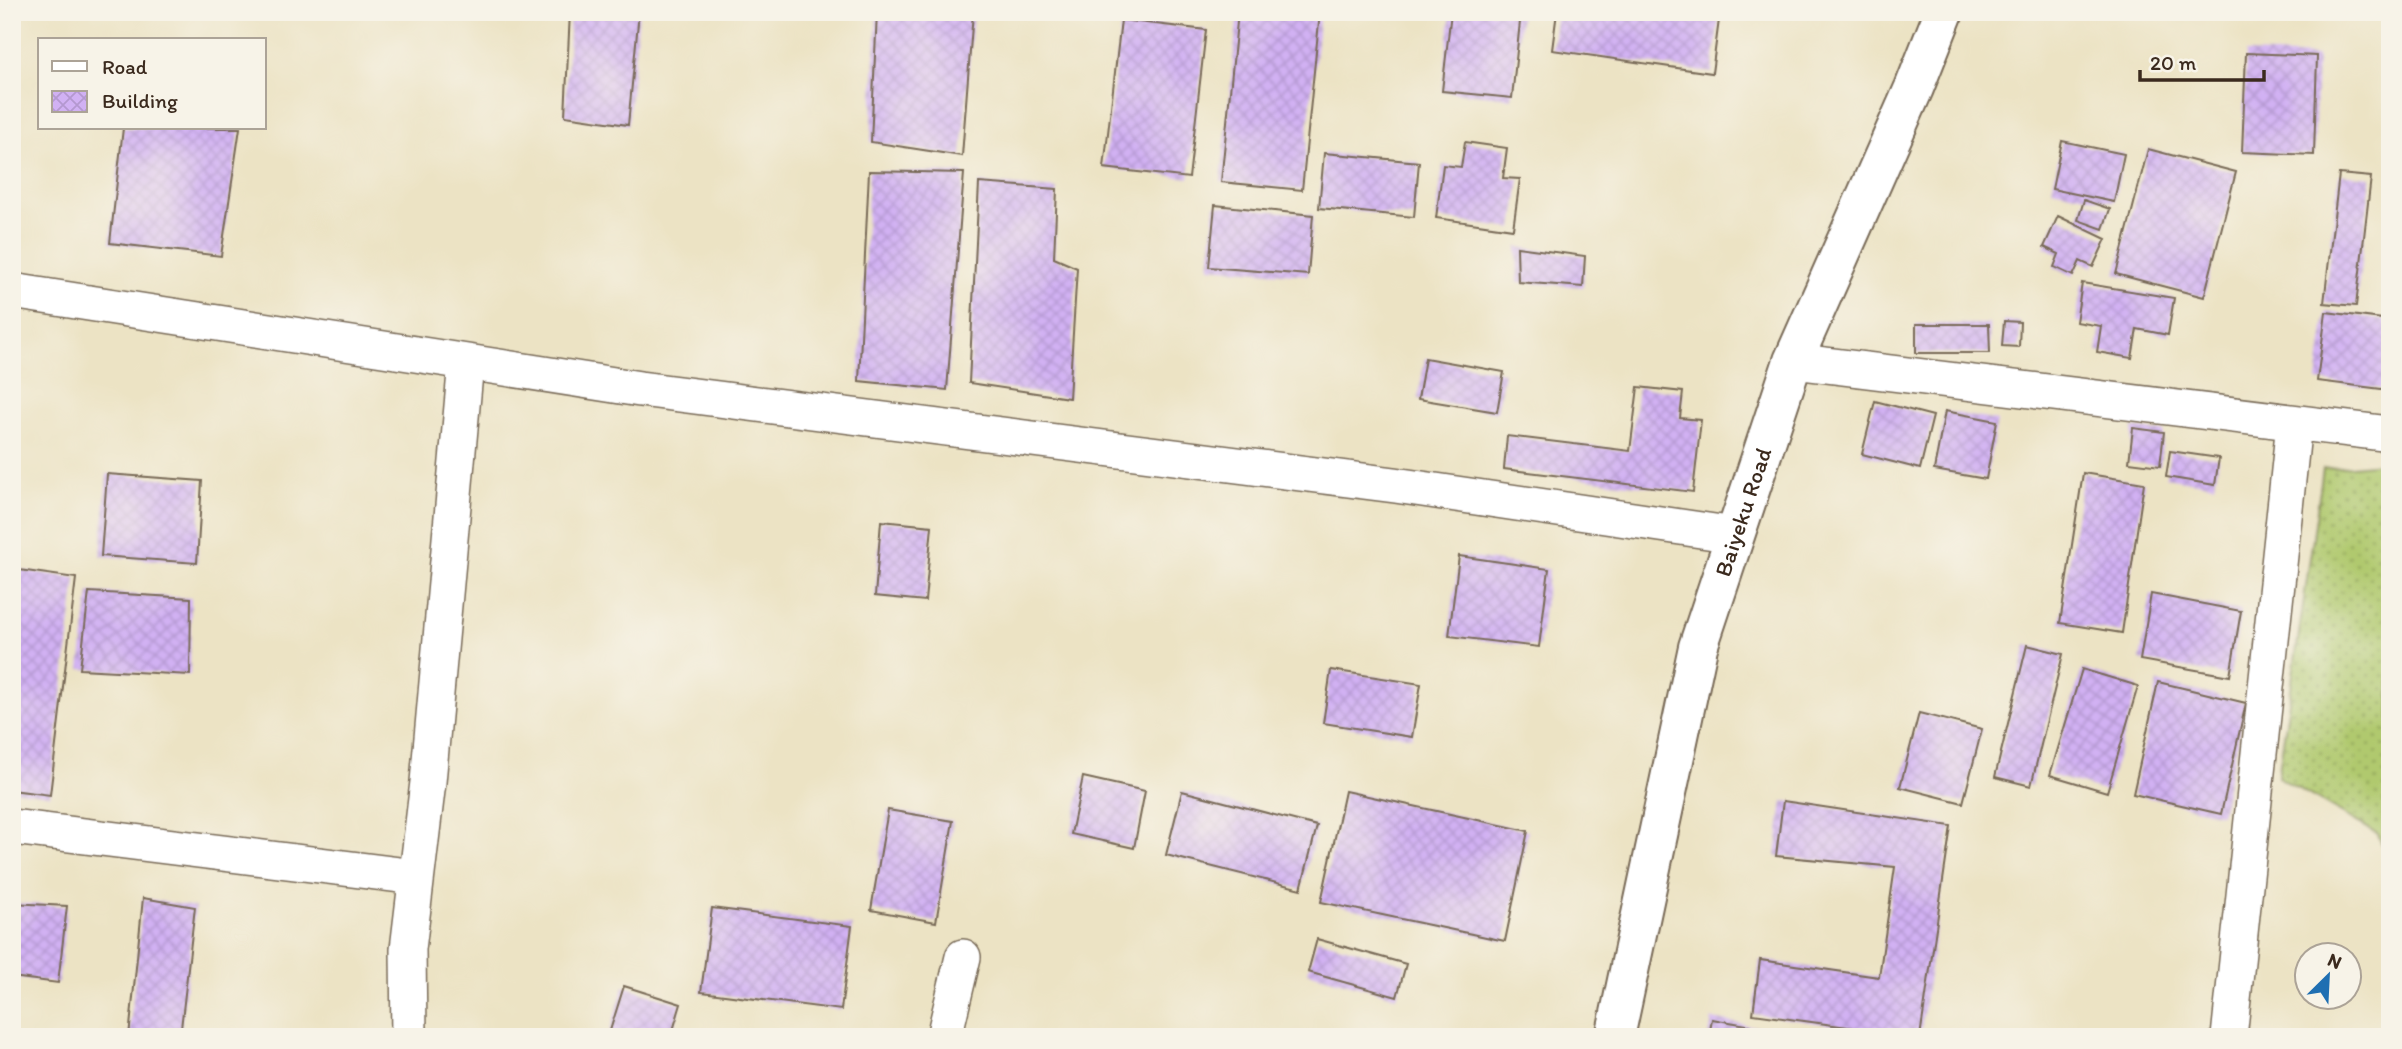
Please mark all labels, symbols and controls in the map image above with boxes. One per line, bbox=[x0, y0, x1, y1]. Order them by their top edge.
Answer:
legend bbox=[38, 38, 266, 130]
scale bar bbox=[2140, 38, 2264, 82]
text: 20 m bbox=[2150, 50, 2197, 75]
text: Road bbox=[102, 54, 148, 79]
text: Building bbox=[102, 88, 178, 113]
street label: Baiyeku Road bbox=[1708, 443, 1777, 580]
north arrow bbox=[2294, 940, 2364, 1010]
text: N bbox=[2324, 948, 2345, 974]

